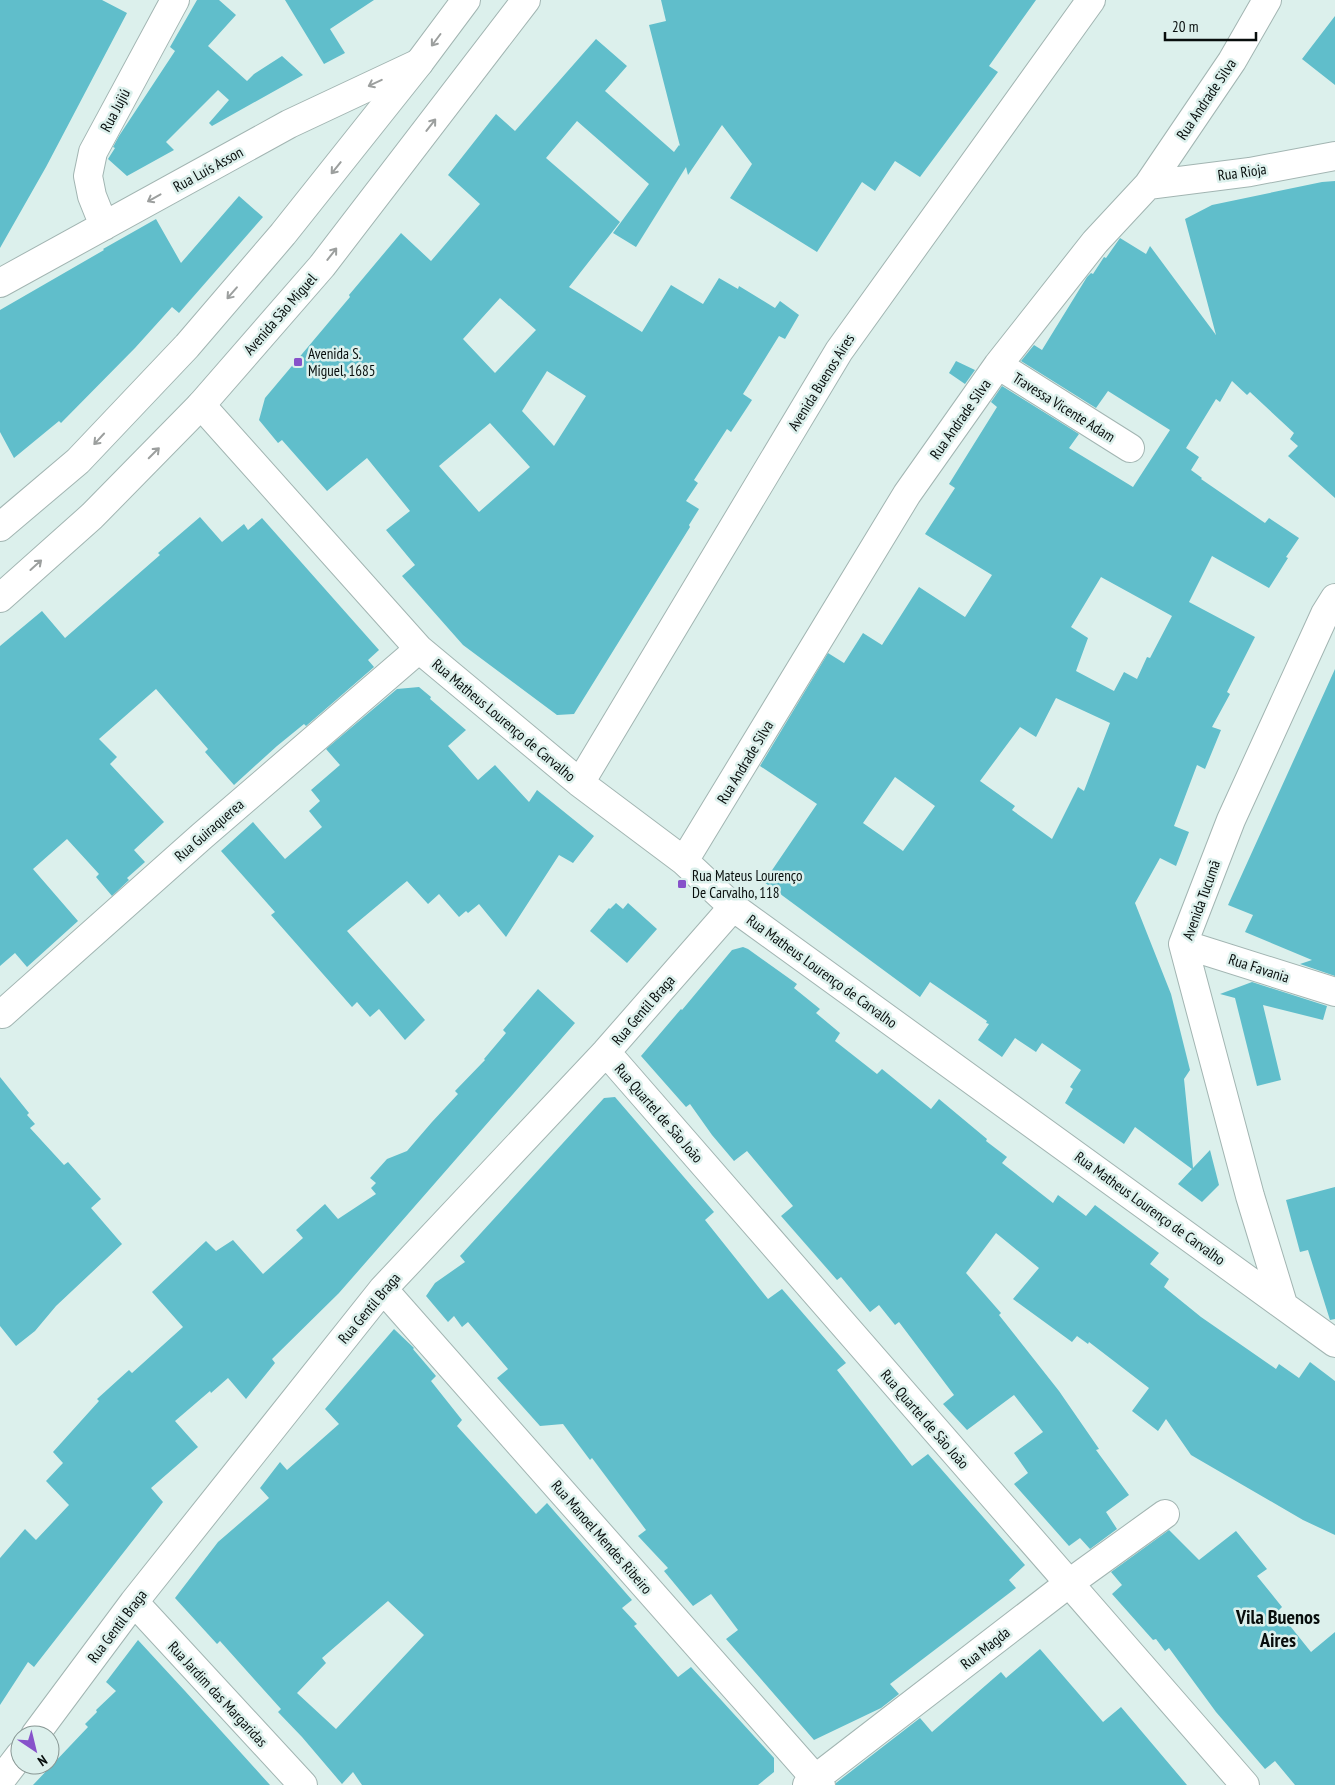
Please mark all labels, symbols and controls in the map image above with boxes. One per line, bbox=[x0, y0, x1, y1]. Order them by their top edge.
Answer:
scale bar bbox=[1165, 10, 1256, 42]
text: 20 m bbox=[1172, 17, 1198, 36]
one-way arrow bbox=[431, 33, 441, 47]
street label: Rua Andrade Silva bbox=[1172, 55, 1240, 143]
one-way arrow bbox=[368, 79, 383, 89]
street label: Rua Jujiú bbox=[96, 85, 134, 135]
one-way arrow bbox=[425, 119, 436, 132]
street label: Rua Luís Asson bbox=[170, 142, 246, 196]
street label: Rua Rioja bbox=[1216, 159, 1268, 185]
one-way arrow bbox=[330, 161, 341, 174]
one-way arrow bbox=[147, 194, 161, 204]
one-way arrow bbox=[326, 247, 337, 260]
street label: Avenida São Miguel bbox=[239, 269, 321, 359]
one-way arrow bbox=[227, 286, 238, 299]
street label: Avenida Buenos Aires bbox=[784, 330, 858, 434]
place label: Avenida S. Miguel, 1685 bbox=[308, 344, 375, 380]
marker: Avenida S. Miguel, 1685 bbox=[292, 356, 304, 368]
street label: Travessa Vicente Adam bbox=[1009, 368, 1119, 446]
street label: Rua Andrade Silva bbox=[925, 375, 995, 463]
one-way arrow bbox=[93, 433, 105, 445]
one-way arrow bbox=[148, 447, 160, 459]
one-way arrow bbox=[30, 559, 43, 571]
street label: Rua Matheus Lourenço de Carvalho bbox=[428, 654, 580, 786]
street label: Rua Andrade Silva bbox=[713, 717, 777, 807]
street label: Rua Guiraquerea bbox=[170, 795, 248, 865]
street label: Avenida Tucumã bbox=[1178, 858, 1224, 942]
place label: Rua Mateus Lourenço De Carvalho, 118 bbox=[692, 866, 802, 902]
marker: Rua Mateus Lourenço De Carvalho, 118 bbox=[676, 878, 688, 890]
street label: Rua Matheus Lourenço de Carvalho bbox=[743, 910, 901, 1032]
street label: Rua Favania bbox=[1226, 949, 1292, 987]
street label: Rua Gentil Braga bbox=[607, 971, 679, 1049]
street label: Rua Quartel de São João bbox=[611, 1059, 707, 1167]
street label: Rua Matheus Lourenço de Carvalho bbox=[1071, 1147, 1229, 1269]
street label: Rua Gentil Braga bbox=[334, 1269, 404, 1347]
street label: Rua Quartel de São João bbox=[877, 1365, 973, 1473]
street label: Rua Manoel Mendes Ribeiro bbox=[547, 1476, 657, 1598]
street label: Rua Gentil Braga bbox=[83, 1586, 151, 1666]
district label: Vila Buenos Aires bbox=[1235, 1604, 1320, 1653]
street label: Rua Magda bbox=[957, 1623, 1013, 1673]
street label: Rua Jardim das Margaridas bbox=[164, 1637, 272, 1751]
north arrow bbox=[10, 1725, 60, 1775]
text: N bbox=[34, 1751, 51, 1770]

